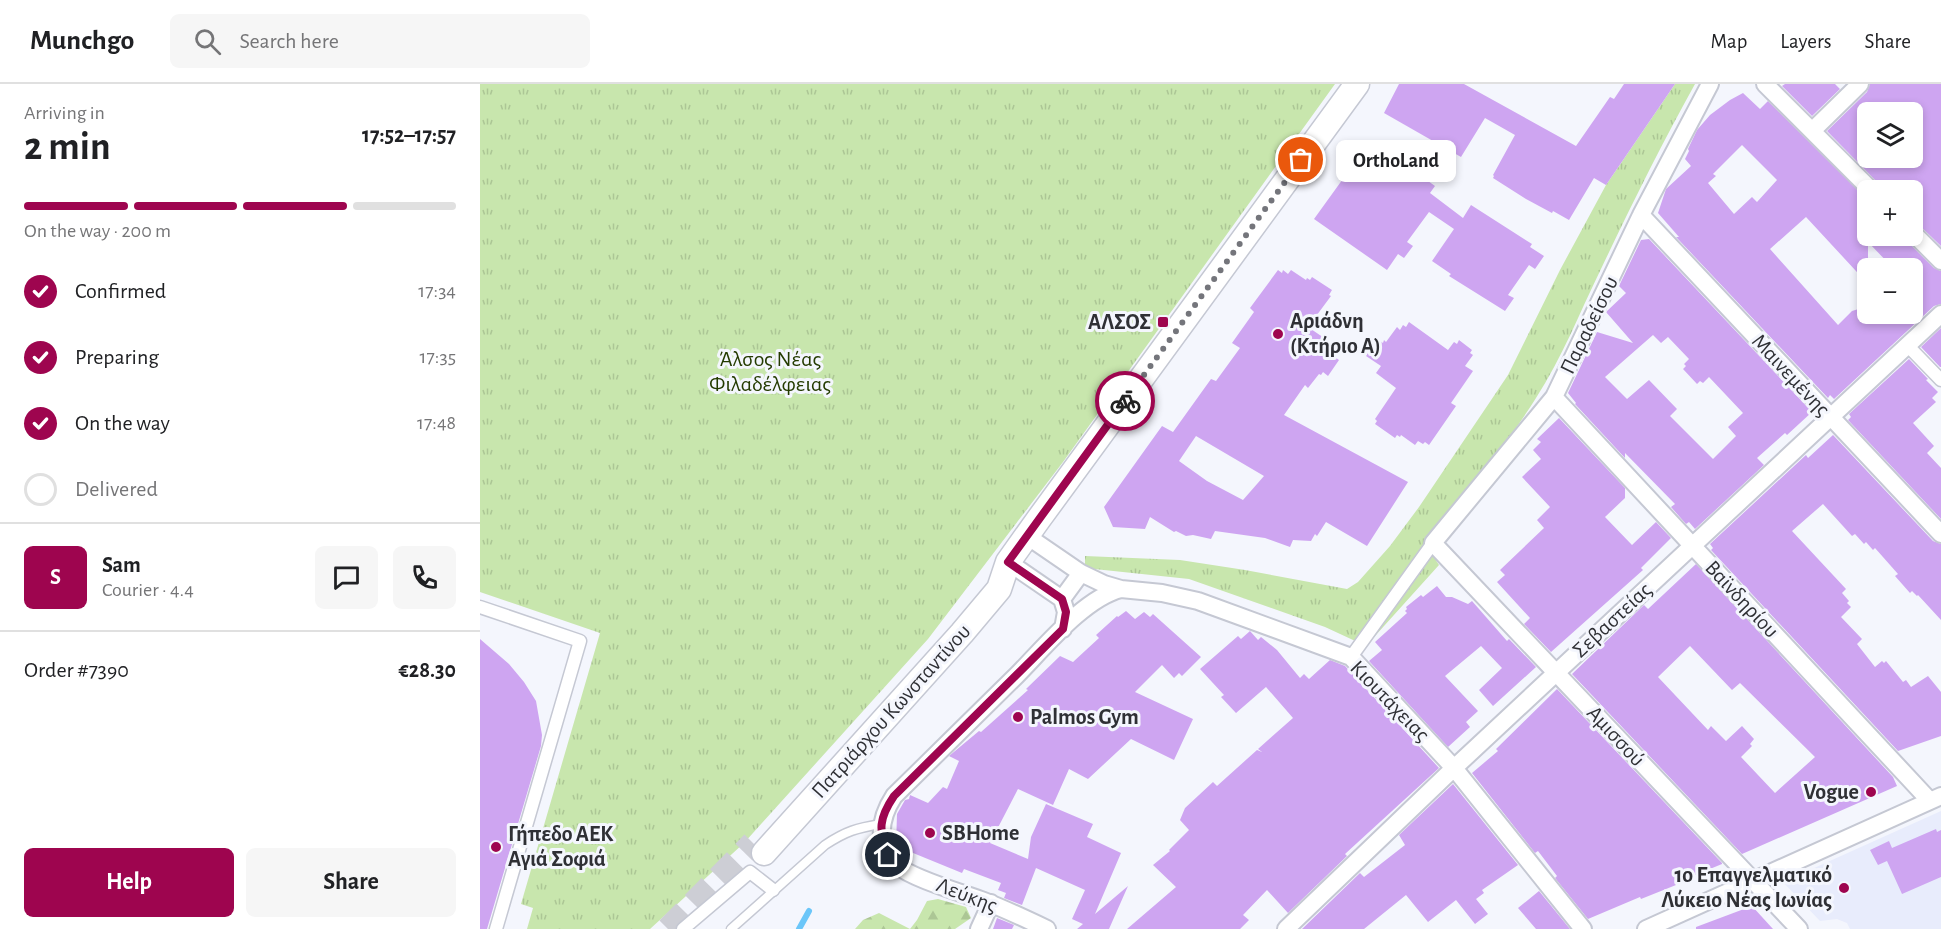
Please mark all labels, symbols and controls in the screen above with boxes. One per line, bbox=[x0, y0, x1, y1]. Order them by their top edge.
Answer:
search box bbox=[170, 14, 590, 68]
icon: search bbox=[191, 25, 224, 58]
text: Munchgo bbox=[30, 27, 134, 55]
text: Search here bbox=[239, 30, 339, 52]
text: Map bbox=[1711, 31, 1747, 52]
text: Layers bbox=[1780, 31, 1831, 52]
text: Share bbox=[1864, 31, 1911, 52]
map controls bbox=[1857, 102, 1923, 324]
button: layers bbox=[1857, 102, 1923, 168]
text: Arriving in bbox=[24, 103, 105, 123]
text: 17:52–17:57 bbox=[362, 124, 456, 146]
text: 2 min bbox=[24, 128, 111, 167]
pin bbox=[1275, 134, 1326, 185]
callout: OrthoLand bbox=[1337, 139, 1457, 181]
icon: bag bbox=[1284, 143, 1317, 176]
text: OrthoLand bbox=[1353, 151, 1439, 171]
button: + bbox=[1857, 180, 1923, 246]
text: On the way · 200 m bbox=[24, 221, 171, 241]
button: − bbox=[1857, 258, 1923, 324]
street label: Παραδείσου bbox=[1556, 273, 1622, 377]
icon: check bbox=[24, 275, 57, 308]
text: Confirmed bbox=[75, 280, 166, 302]
text: 17:34 bbox=[418, 281, 456, 301]
place label: Αριάδνη (Κτήριο Α) bbox=[1290, 310, 1381, 357]
place label: ΑΛΣΟΣ bbox=[1088, 311, 1151, 333]
marker: ΑΛΣΟΣ bbox=[1156, 315, 1170, 329]
marker: Αριάδνη (Κτήριο Α) bbox=[1271, 327, 1285, 341]
street label: Μαινεμένης bbox=[1748, 330, 1834, 420]
icon: check bbox=[24, 341, 57, 374]
text: Preparing bbox=[75, 346, 159, 368]
text: 17:35 bbox=[420, 347, 456, 367]
park label: Άλσος Νέας Φιλαδέλφειας bbox=[709, 348, 831, 395]
courier bbox=[1095, 371, 1155, 431]
icon: bike bbox=[1109, 385, 1142, 418]
icon: check bbox=[24, 407, 57, 440]
text: On the way bbox=[75, 412, 170, 434]
text: 17:48 bbox=[417, 413, 456, 433]
text: Delivered bbox=[75, 478, 158, 500]
button: chat bbox=[315, 546, 378, 609]
button: phone bbox=[393, 546, 456, 609]
text: Sam bbox=[102, 554, 141, 576]
street label: Βαϊνδηρίου bbox=[1701, 556, 1783, 642]
text: S bbox=[50, 566, 61, 588]
street label: Σεβαστείας bbox=[1568, 578, 1656, 662]
text: Courier · 4.4 bbox=[102, 580, 194, 600]
street label: Πατριάρχου Κωνσταντίνου bbox=[807, 620, 975, 802]
street label: Κιουτάχειας bbox=[1346, 656, 1434, 746]
text: Order #7390 bbox=[24, 659, 129, 681]
text: €28.30 bbox=[399, 659, 456, 681]
street label: Αμισσού bbox=[1583, 702, 1649, 770]
place label: Palmos Gym bbox=[1030, 706, 1139, 729]
marker: Palmos Gym bbox=[1011, 710, 1025, 724]
place label: Vogue bbox=[1803, 781, 1859, 803]
marker: Vogue bbox=[1864, 785, 1878, 799]
place label: SBHome bbox=[942, 822, 1019, 844]
place label: Γήπεδο ΑΕΚ Αγιά Σοφιά bbox=[508, 823, 614, 870]
marker: SBHome bbox=[923, 826, 937, 840]
pin bbox=[862, 829, 913, 880]
icon: home bbox=[871, 838, 904, 871]
marker: Γήπεδο ΑΕΚ Αγιά Σοφιά bbox=[489, 840, 503, 854]
button: Help bbox=[24, 848, 234, 917]
button: Share bbox=[246, 848, 456, 917]
place label: 1ο Επαγγελματικό Λύκειο Νέας Ιωνίας bbox=[1661, 864, 1832, 912]
street label: Λεύκης bbox=[934, 873, 1000, 917]
marker: 1ο Επαγγελματικό Λύκειο Νέας Ιωνίας bbox=[1837, 881, 1851, 895]

